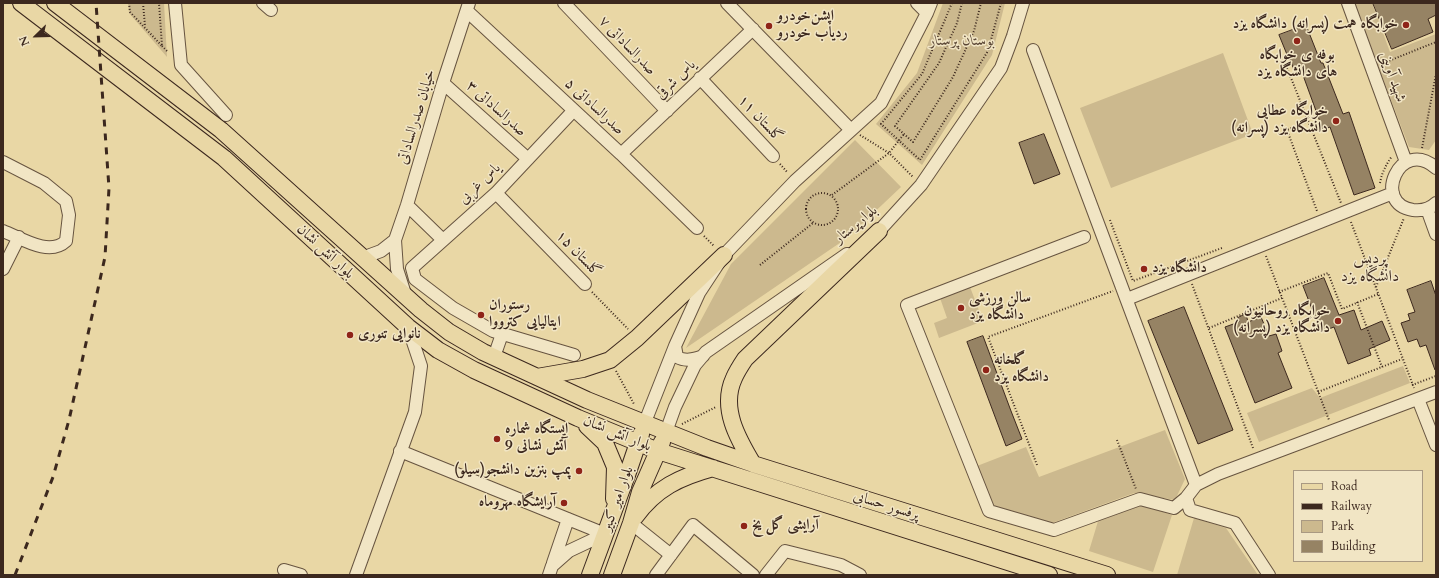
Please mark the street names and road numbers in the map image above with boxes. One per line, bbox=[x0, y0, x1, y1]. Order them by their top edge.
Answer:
street label: صدرالساداتی ۷ bbox=[594, 13, 660, 79]
street label: شهید آوینی bbox=[1375, 49, 1409, 105]
street label: یاس شرقی bbox=[652, 56, 700, 104]
street label: خیابان صدرالساداتی bbox=[394, 67, 440, 167]
street label: صدرالساداتی ۵ bbox=[560, 75, 628, 139]
street label: صدرالساداتی ۳ bbox=[462, 77, 530, 141]
street label: گلستان ۱۱ bbox=[734, 92, 786, 146]
street label: یاس غربی bbox=[455, 160, 505, 208]
street label: بلوارپرستار bbox=[831, 202, 881, 248]
street label: بلوار آتش نشان bbox=[292, 221, 358, 283]
street label: گلستان ۱۵ bbox=[552, 227, 604, 281]
street label: بلوار آتش نشان bbox=[580, 412, 654, 456]
street label: بلوار امیر کبیر bbox=[598, 464, 638, 534]
street label: پرفسور حسابی bbox=[851, 487, 921, 525]

